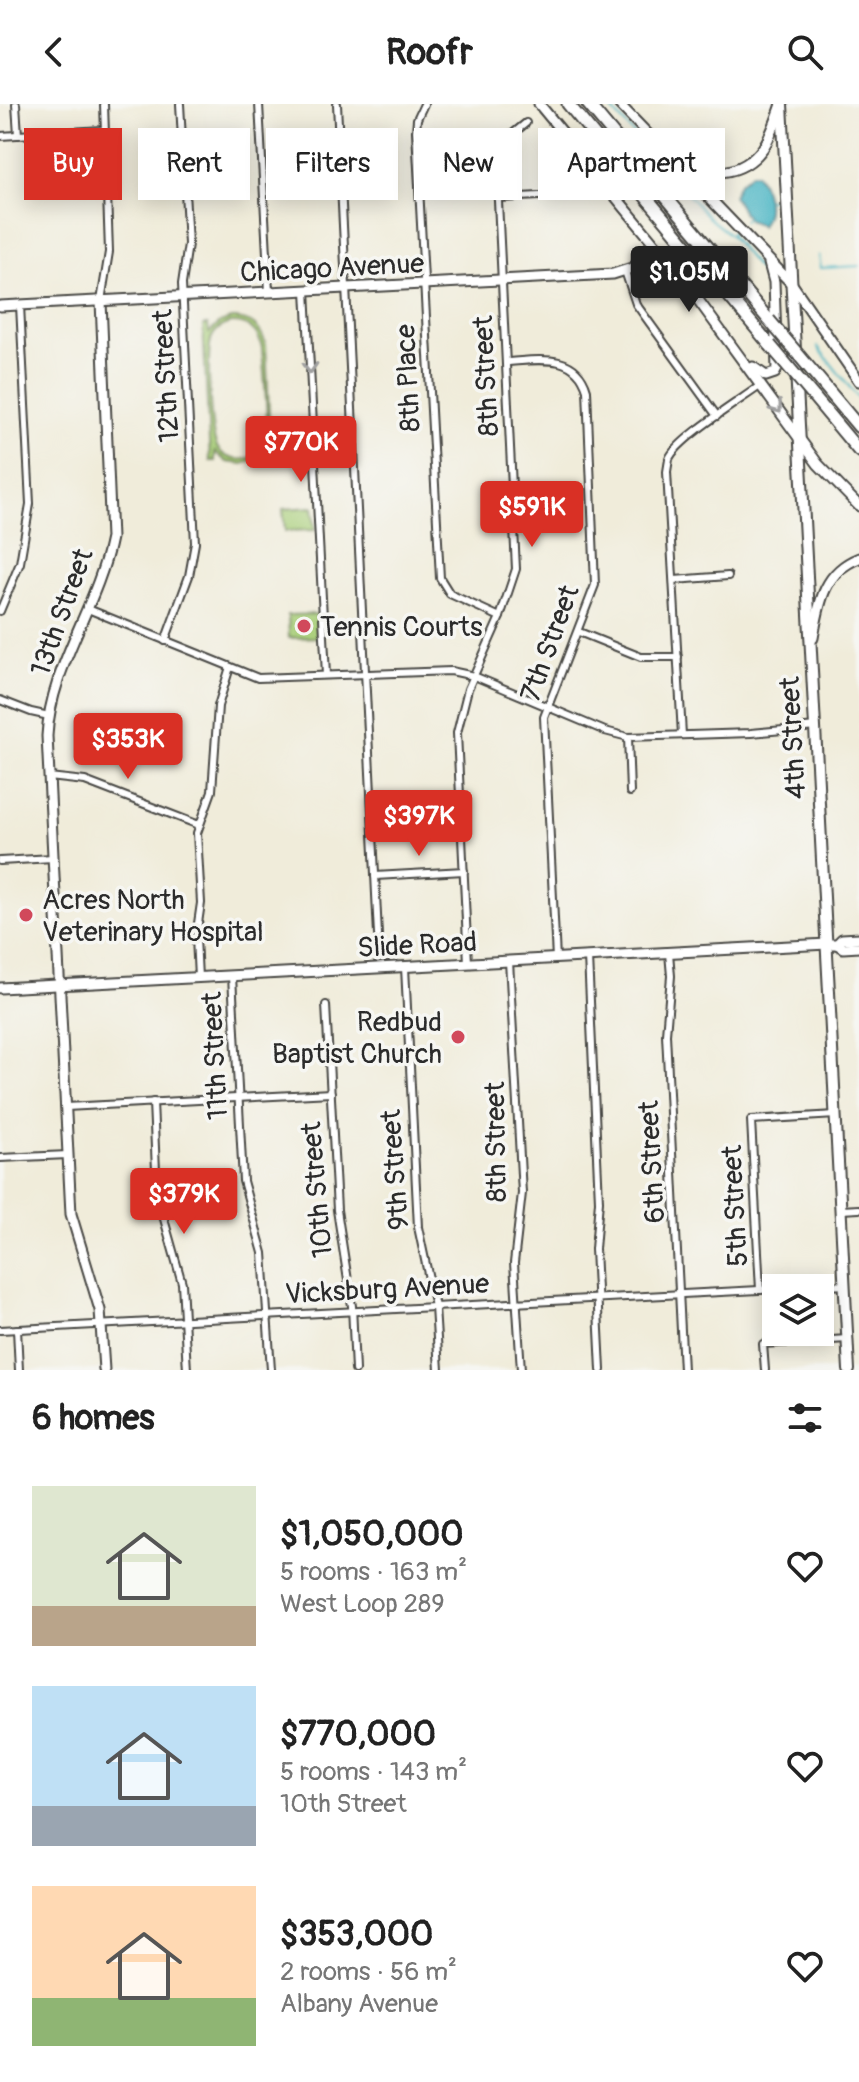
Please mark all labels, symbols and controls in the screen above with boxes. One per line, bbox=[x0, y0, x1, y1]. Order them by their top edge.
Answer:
icon: back bbox=[32, 30, 76, 74]
text: Roofr bbox=[386, 30, 473, 75]
icon: search bbox=[783, 30, 827, 74]
chip: Buy bbox=[24, 128, 122, 200]
chip: Rent bbox=[138, 128, 250, 200]
chip: Filters bbox=[266, 128, 398, 200]
chip: New bbox=[414, 128, 522, 200]
chip: Apartment bbox=[538, 128, 725, 200]
street label: Chicago Avenue bbox=[239, 246, 425, 291]
pin: $1.05M bbox=[624, 246, 754, 314]
text: $1.05M bbox=[649, 256, 729, 288]
street label: 12th Street bbox=[146, 308, 187, 443]
street label: 8th Street bbox=[466, 314, 507, 437]
street label: 8th Place bbox=[388, 323, 429, 433]
one-way arrow bbox=[302, 362, 319, 375]
one-way arrow bbox=[768, 399, 782, 413]
pin: $770K bbox=[245, 416, 357, 484]
text: $770K bbox=[263, 426, 339, 458]
pin: $591K bbox=[476, 481, 588, 549]
text: $591K bbox=[498, 491, 566, 523]
street label: 13th Street bbox=[23, 543, 102, 681]
street label: 7th Street bbox=[513, 580, 588, 706]
place label: Tennis Courts bbox=[320, 610, 483, 645]
marker: Tennis Courts bbox=[295, 617, 313, 635]
street label: 4th Street bbox=[773, 675, 814, 800]
pin: $353K bbox=[72, 713, 184, 781]
text: $353K bbox=[92, 723, 164, 755]
pin: $397K bbox=[363, 790, 475, 858]
text: $397K bbox=[383, 800, 455, 832]
place label: Acres North Veterinary Hospital bbox=[42, 883, 264, 950]
marker: Acres North Veterinary Hospital bbox=[17, 906, 35, 924]
street label: Slide Road bbox=[356, 925, 478, 966]
street label: 11th Street bbox=[195, 990, 236, 1121]
place label: Redbud Baptist Church bbox=[272, 1005, 442, 1072]
marker: Redbud Baptist Church bbox=[449, 1028, 467, 1046]
street label: 8th Street bbox=[478, 1081, 515, 1203]
street label: 6th Street bbox=[632, 1099, 673, 1224]
street label: 9th Street bbox=[374, 1108, 417, 1231]
street label: 10th Street bbox=[294, 1120, 341, 1259]
street label: 5th Street bbox=[715, 1144, 756, 1268]
pin: $379K bbox=[128, 1168, 240, 1236]
text: $379K bbox=[148, 1178, 220, 1210]
street label: Vicksburg Avenue bbox=[284, 1267, 490, 1312]
map controls bbox=[762, 1274, 834, 1346]
button: layers bbox=[762, 1274, 834, 1346]
icon: filters bbox=[783, 1396, 827, 1440]
text: 6 homes bbox=[32, 1397, 155, 1440]
text: $1,050,000 bbox=[280, 1513, 464, 1556]
icon: home bbox=[96, 1518, 192, 1614]
icon: heart bbox=[783, 1544, 827, 1588]
text: 5 rooms · 163 m² bbox=[280, 1556, 467, 1588]
text: West Loop 289 bbox=[280, 1588, 445, 1620]
text: $770,000 bbox=[280, 1713, 436, 1756]
icon: home bbox=[96, 1718, 192, 1814]
icon: heart bbox=[783, 1744, 827, 1788]
text: 5 rooms · 143 m² bbox=[280, 1756, 467, 1788]
text: 10th Street bbox=[280, 1788, 407, 1820]
text: $353,000 bbox=[280, 1913, 433, 1956]
icon: home bbox=[96, 1918, 192, 2014]
icon: heart bbox=[783, 1944, 827, 1988]
text: 2 rooms · 56 m² bbox=[280, 1956, 457, 1988]
text: Albany Avenue bbox=[280, 1988, 438, 2020]

